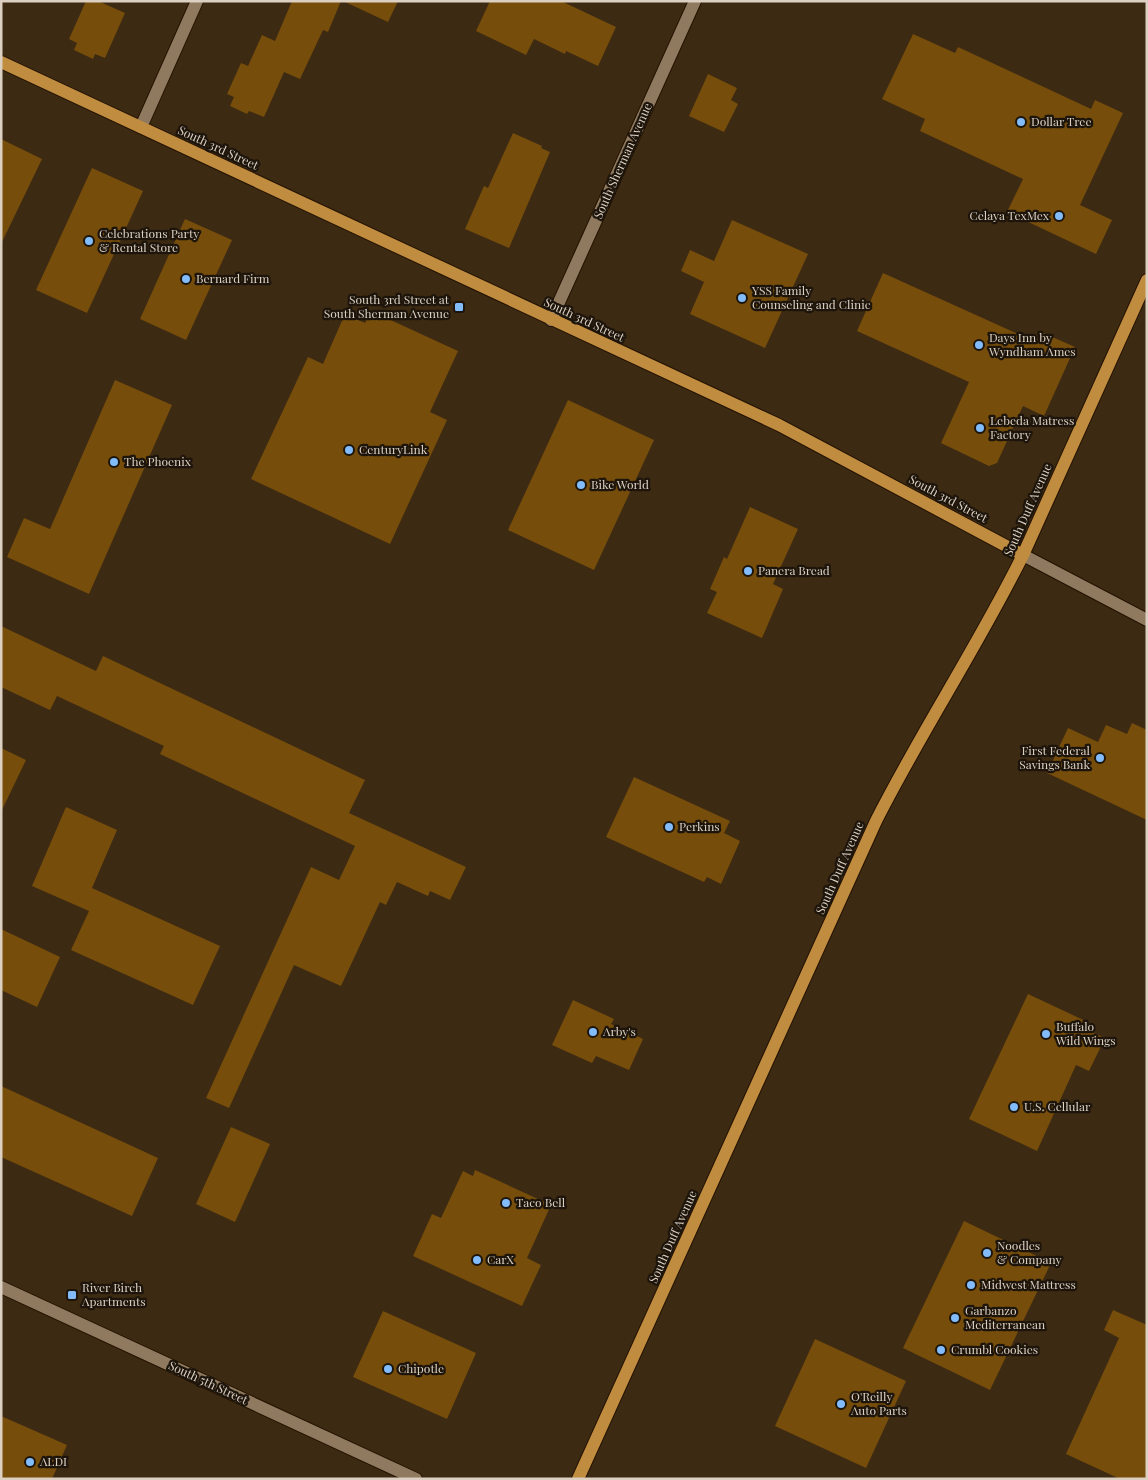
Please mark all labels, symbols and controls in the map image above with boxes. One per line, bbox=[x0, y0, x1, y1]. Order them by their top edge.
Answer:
street label: South Sherman Avenue bbox=[589, 100, 655, 221]
place label: Dollar Tree bbox=[1031, 113, 1091, 129]
marker: Dollar Tree bbox=[1015, 116, 1027, 128]
street label: South 3rd Street bbox=[176, 121, 262, 173]
place label: Celaya TexMex bbox=[969, 207, 1050, 223]
marker: Celaya TexMex bbox=[1053, 210, 1065, 222]
place label: Celebrations Party & Rental Store bbox=[99, 225, 199, 255]
marker: Celebrations Party & Rental Store bbox=[83, 235, 95, 247]
place label: Bernard Firm bbox=[196, 270, 270, 286]
marker: Bernard Firm bbox=[180, 273, 192, 285]
place label: YSS Family Counseling and Clinic bbox=[751, 282, 871, 312]
place label: South 3rd Street at South Sherman Avenue bbox=[324, 291, 450, 321]
marker: YSS Family Counseling and Clinic bbox=[736, 292, 748, 304]
street label: South 3rd Street bbox=[542, 293, 628, 345]
marker: South 3rd Street at South Sherman Avenue bbox=[453, 301, 465, 313]
place label: Days Inn by Wyndham Ames bbox=[988, 329, 1076, 359]
marker: Days Inn by Wyndham Ames bbox=[973, 339, 985, 351]
place label: Lebeda Matress Factory bbox=[990, 412, 1074, 442]
marker: Lebeda Matress Factory bbox=[974, 422, 986, 434]
place label: CenturyLink bbox=[359, 441, 428, 457]
marker: CenturyLink bbox=[343, 444, 355, 456]
place label: The Phoenix bbox=[124, 453, 192, 469]
marker: The Phoenix bbox=[108, 456, 120, 468]
street label: South Duff Avenue bbox=[999, 461, 1055, 559]
street label: South 3rd Street bbox=[906, 471, 991, 526]
place label: Bike World bbox=[591, 476, 649, 492]
marker: Bike World bbox=[575, 479, 587, 491]
place label: Panera Bread bbox=[758, 562, 830, 578]
marker: Panera Bread bbox=[742, 565, 754, 577]
place label: First Federal Savings Bank bbox=[1019, 742, 1091, 772]
marker: First Federal Savings Bank bbox=[1094, 752, 1106, 764]
place label: Perkins bbox=[679, 818, 720, 834]
street label: South Duff Avenue bbox=[811, 819, 867, 917]
marker: Perkins bbox=[663, 821, 675, 833]
place label: Buffalo Wild Wings bbox=[1055, 1018, 1116, 1048]
place label: Arby's bbox=[602, 1023, 636, 1039]
marker: Arby's bbox=[587, 1026, 599, 1038]
marker: Buffalo Wild Wings bbox=[1040, 1028, 1052, 1040]
place label: U.S. Cellular bbox=[1024, 1098, 1091, 1114]
marker: U.S. Cellular bbox=[1008, 1101, 1020, 1113]
street label: South Duff Avenue bbox=[644, 1188, 700, 1286]
place label: Taco Bell bbox=[516, 1194, 566, 1210]
marker: Taco Bell bbox=[500, 1197, 512, 1209]
place label: Noodles & Company bbox=[997, 1237, 1062, 1267]
marker: Noodles & Company bbox=[981, 1247, 993, 1259]
place label: CarX bbox=[487, 1251, 514, 1267]
marker: CarX bbox=[471, 1254, 483, 1266]
place label: Midwest Mattress bbox=[981, 1276, 1076, 1292]
place label: River Birch Apartments bbox=[81, 1279, 146, 1309]
marker: Midwest Mattress bbox=[965, 1279, 977, 1291]
marker: River Birch Apartments bbox=[66, 1289, 78, 1301]
place label: Garbanzo Mediterranean bbox=[965, 1302, 1045, 1332]
marker: Garbanzo Mediterranean bbox=[949, 1312, 961, 1324]
place label: Crumbl Cookies bbox=[951, 1341, 1038, 1357]
marker: Crumbl Cookies bbox=[935, 1344, 947, 1356]
street label: South 5th Street bbox=[166, 1357, 251, 1408]
place label: Chipotle bbox=[398, 1360, 444, 1376]
marker: Chipotle bbox=[382, 1363, 394, 1375]
place label: O'Reilly Auto Parts bbox=[850, 1388, 907, 1418]
marker: O'Reilly Auto Parts bbox=[835, 1398, 847, 1410]
place label: ALDI bbox=[39, 1453, 67, 1469]
marker: ALDI bbox=[24, 1456, 36, 1468]

